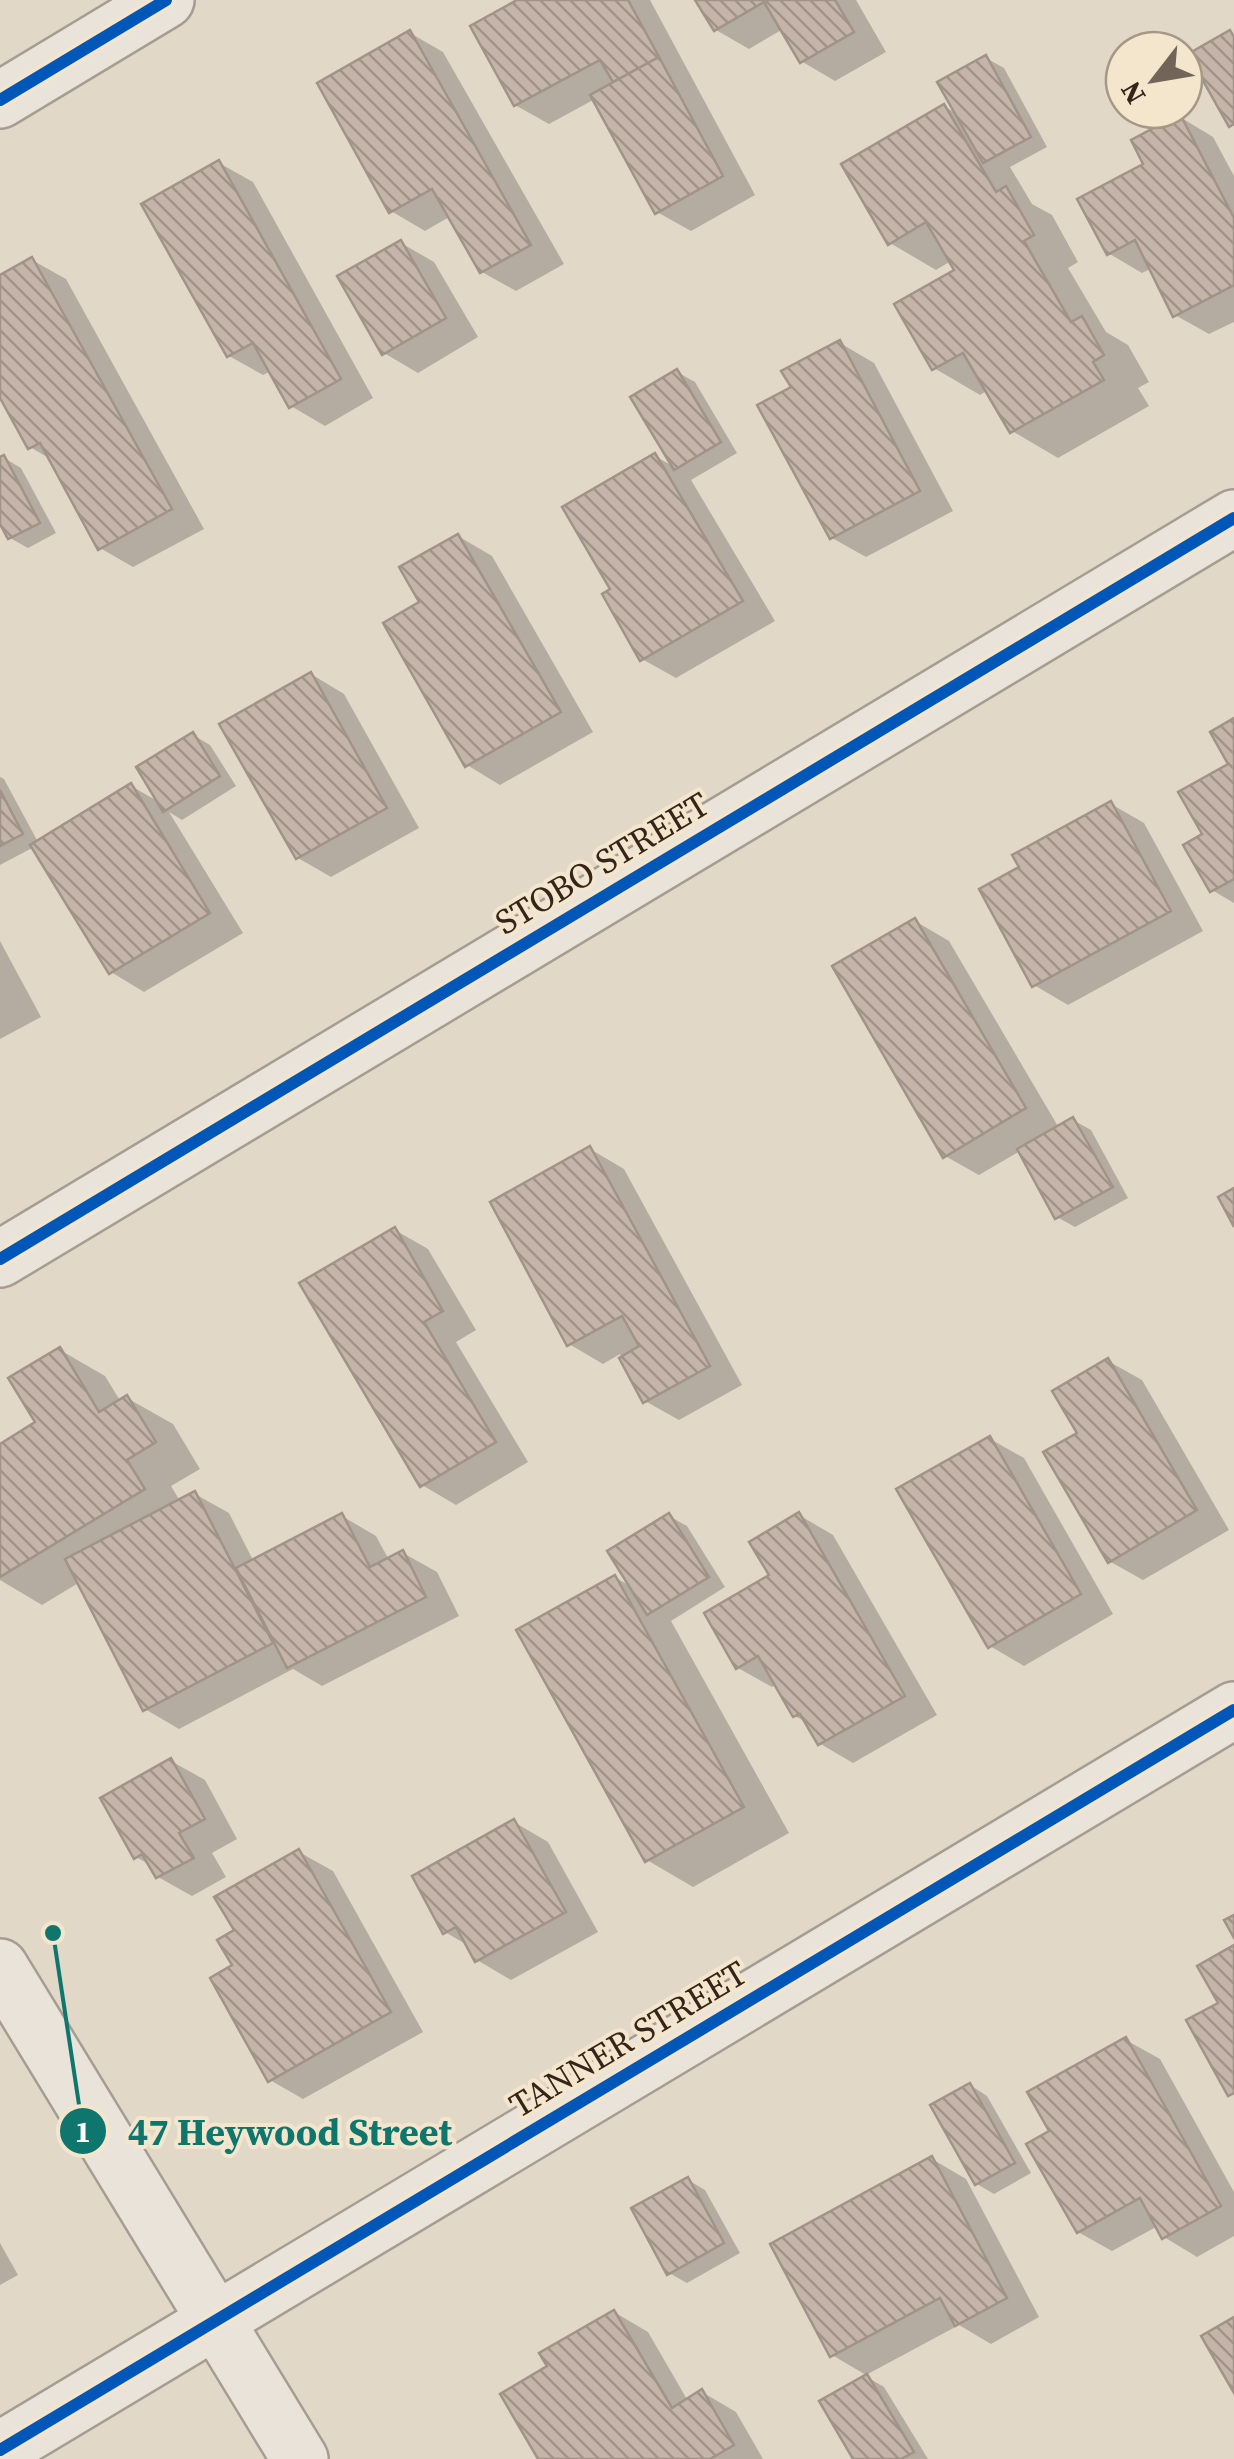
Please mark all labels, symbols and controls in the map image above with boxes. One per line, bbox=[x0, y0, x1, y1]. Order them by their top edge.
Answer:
north arrow bbox=[1104, 30, 1204, 130]
text: N bbox=[1111, 74, 1154, 111]
street label: STOBO STREET bbox=[486, 780, 718, 946]
street label: TANNER STREET bbox=[500, 1949, 756, 2129]
callout: 47 Heywood Street bbox=[58, 2097, 472, 2165]
text: 47 Heywood Street bbox=[128, 2106, 453, 2158]
text: 1 bbox=[75, 2111, 91, 2152]

